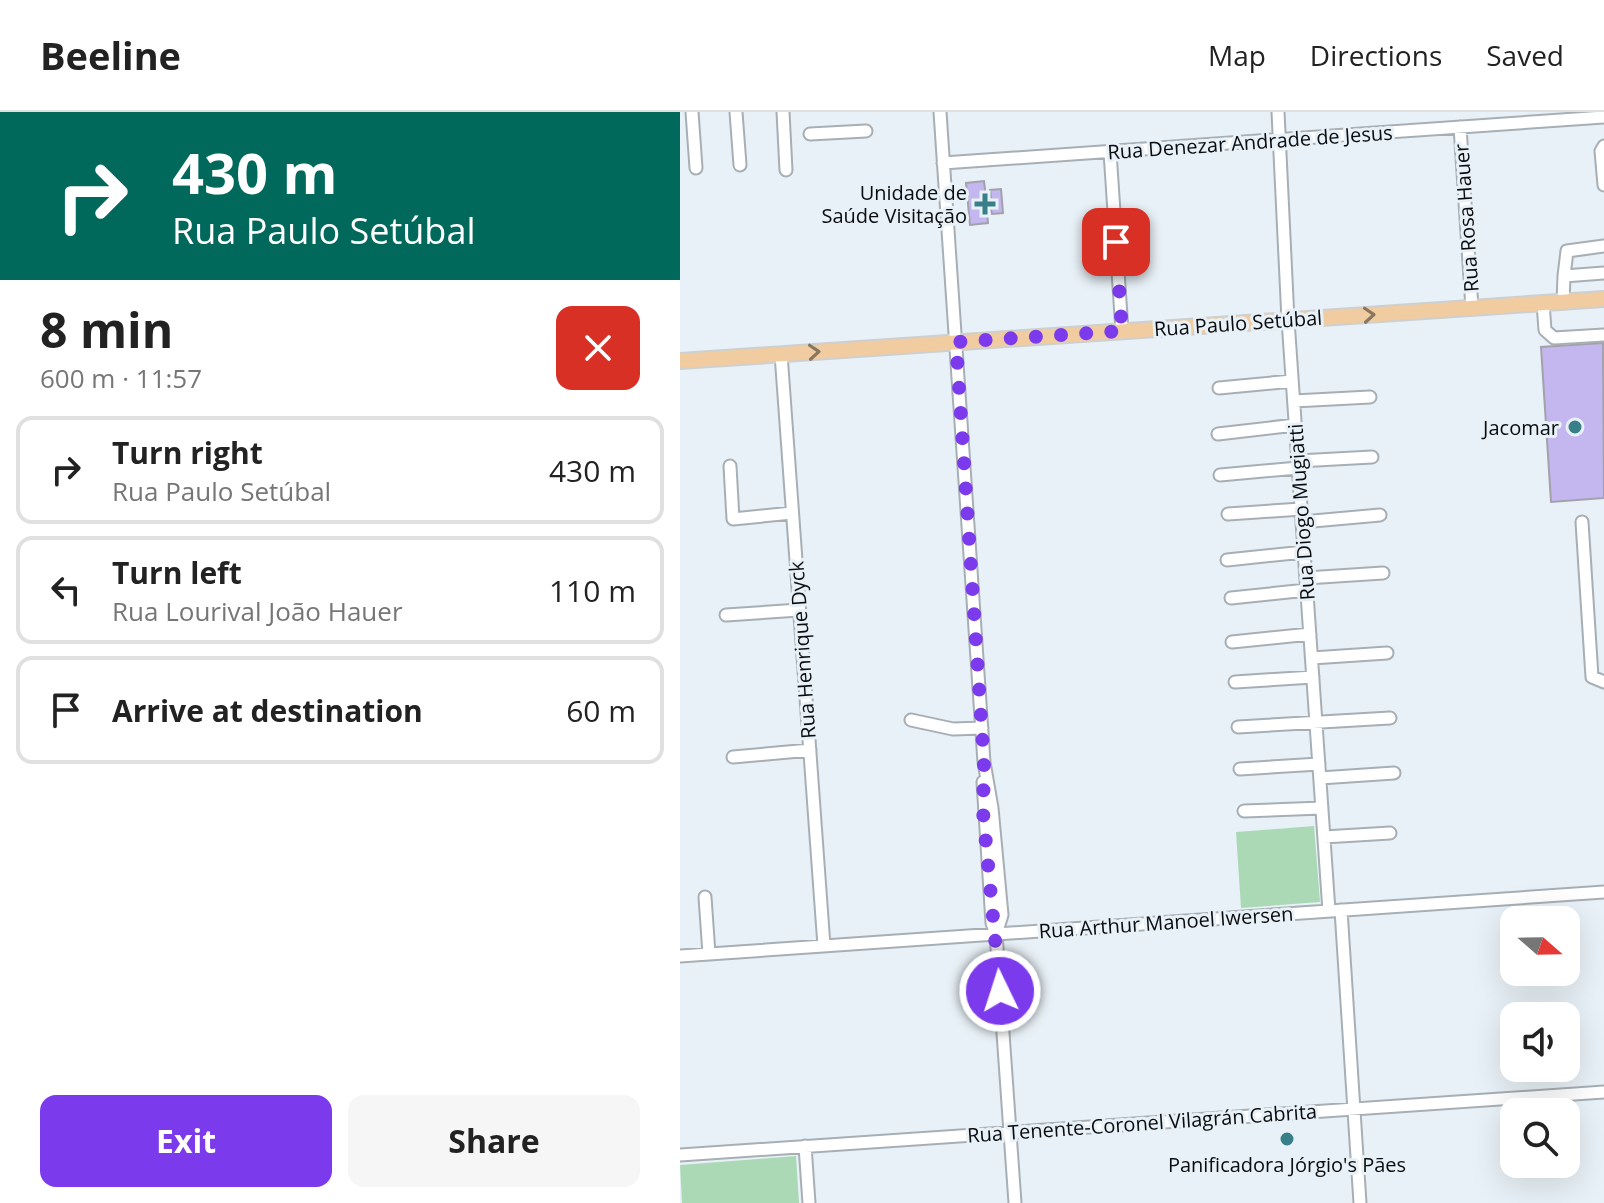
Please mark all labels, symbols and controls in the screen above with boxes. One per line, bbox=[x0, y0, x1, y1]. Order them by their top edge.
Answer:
text: Beeline bbox=[40, 29, 181, 81]
text: Map bbox=[1208, 36, 1266, 74]
text: Directions bbox=[1310, 36, 1442, 74]
text: Saved bbox=[1486, 36, 1564, 74]
street label: Rua Denezar Andrade de Jesus bbox=[1107, 119, 1393, 165]
text: 430 m bbox=[172, 134, 338, 210]
street label: Rua Rosa Hauer bbox=[1447, 143, 1485, 293]
icon: right bbox=[40, 144, 144, 248]
place label: Unidade de Saúde Visitação bbox=[821, 179, 967, 229]
marker: Unidade de Saúde Visitação bbox=[974, 193, 996, 215]
text: Rua Paulo Setúbal bbox=[172, 206, 475, 255]
pin bbox=[1082, 208, 1150, 276]
icon: arrive bbox=[1094, 220, 1138, 264]
text: 8 min bbox=[40, 297, 173, 362]
street label: Rua Paulo Setúbal bbox=[1153, 304, 1323, 342]
button: close bbox=[556, 306, 640, 390]
one-way arrow bbox=[1363, 307, 1376, 324]
one-way arrow bbox=[808, 344, 821, 361]
text: 600 m · 11:57 bbox=[40, 360, 202, 396]
place label: Jacomar bbox=[1481, 414, 1559, 441]
marker: Jacomar bbox=[1566, 418, 1584, 436]
street label: Rua Diogo Mugiatti bbox=[1281, 423, 1321, 601]
text: Turn right bbox=[112, 432, 263, 473]
icon: right bbox=[44, 448, 88, 492]
text: 430 m bbox=[549, 450, 636, 491]
text: Rua Paulo Setúbal bbox=[112, 473, 331, 509]
text: Turn left bbox=[112, 552, 242, 593]
street label: Rua Henrique Dyck bbox=[782, 560, 822, 740]
icon: left bbox=[44, 568, 88, 612]
text: 110 m bbox=[549, 570, 636, 611]
text: Rua Lourival João Hauer bbox=[112, 593, 403, 629]
icon: arrive bbox=[44, 688, 88, 732]
text: Arrive at destination bbox=[112, 690, 423, 731]
text: 60 m bbox=[566, 690, 636, 731]
street label: Rua Arthur Manoel Iwersen bbox=[1038, 900, 1294, 944]
north arrow bbox=[1500, 906, 1580, 986]
map controls bbox=[1500, 906, 1580, 1178]
position arrow bbox=[958, 949, 1042, 1033]
button: sound bbox=[1500, 1002, 1580, 1082]
button: Exit bbox=[40, 1095, 332, 1187]
button: Share bbox=[348, 1095, 640, 1187]
street label: Rua Tenente-Coronel Vilagrán Cabrita bbox=[966, 1097, 1318, 1149]
button: search bbox=[1500, 1098, 1580, 1178]
marker: Panificadora Jórgio's Pães bbox=[1278, 1130, 1296, 1148]
place label: Panificadora Jórgio's Pães bbox=[1168, 1151, 1406, 1178]

